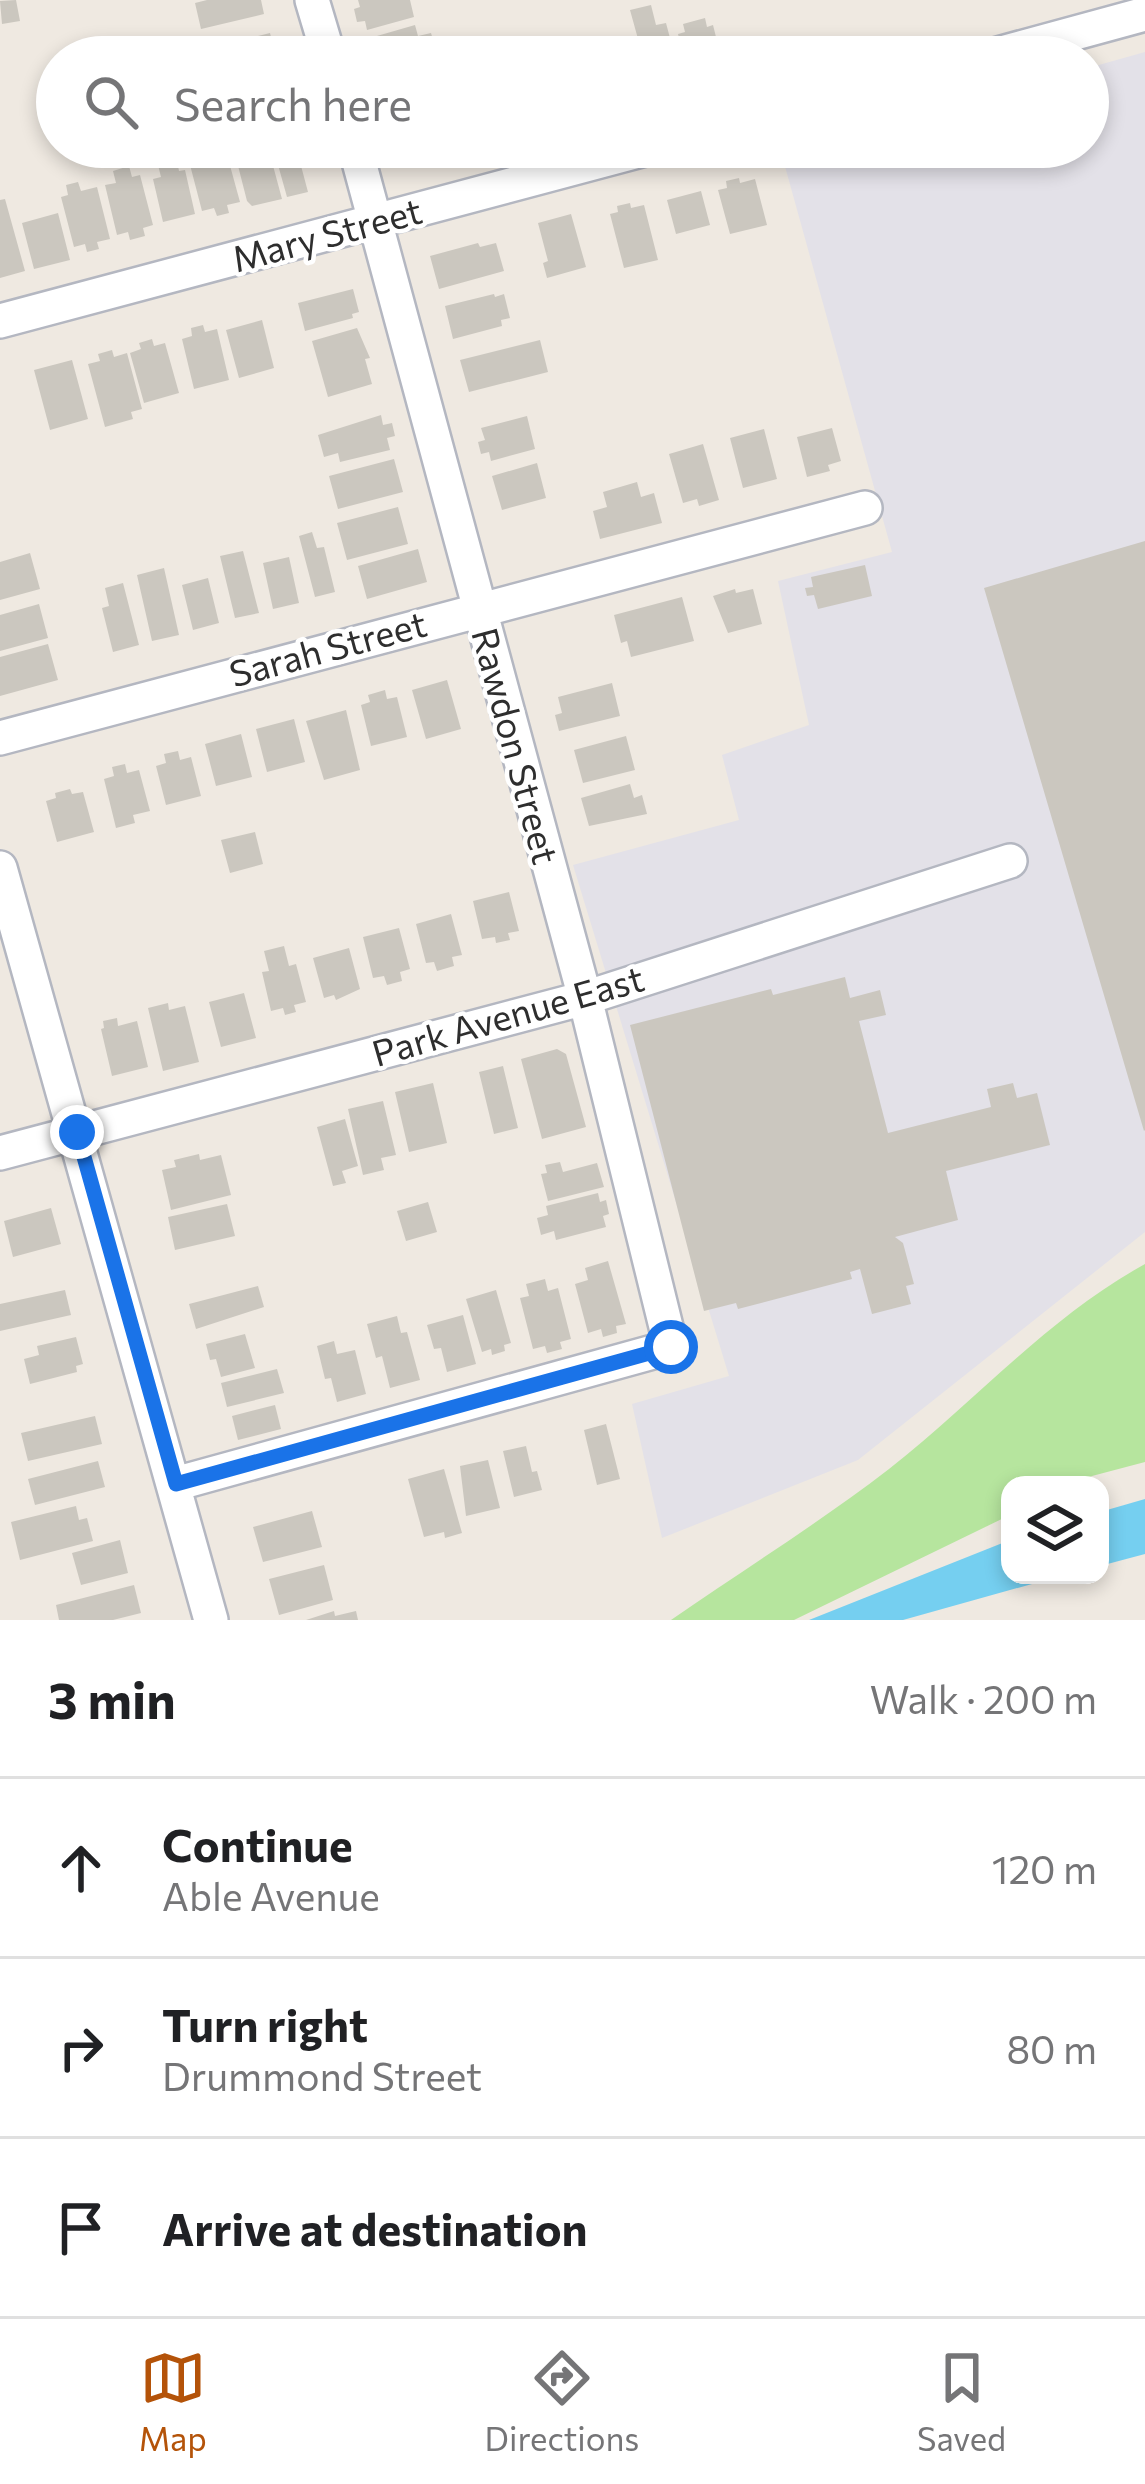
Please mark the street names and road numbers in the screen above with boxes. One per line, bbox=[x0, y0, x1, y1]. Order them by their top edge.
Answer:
street label: Mary Street bbox=[227, 187, 426, 280]
street label: Sarah Street bbox=[224, 600, 431, 694]
street label: Rawdon Street bbox=[464, 623, 570, 868]
street label: Park Avenue East bbox=[367, 954, 648, 1074]

